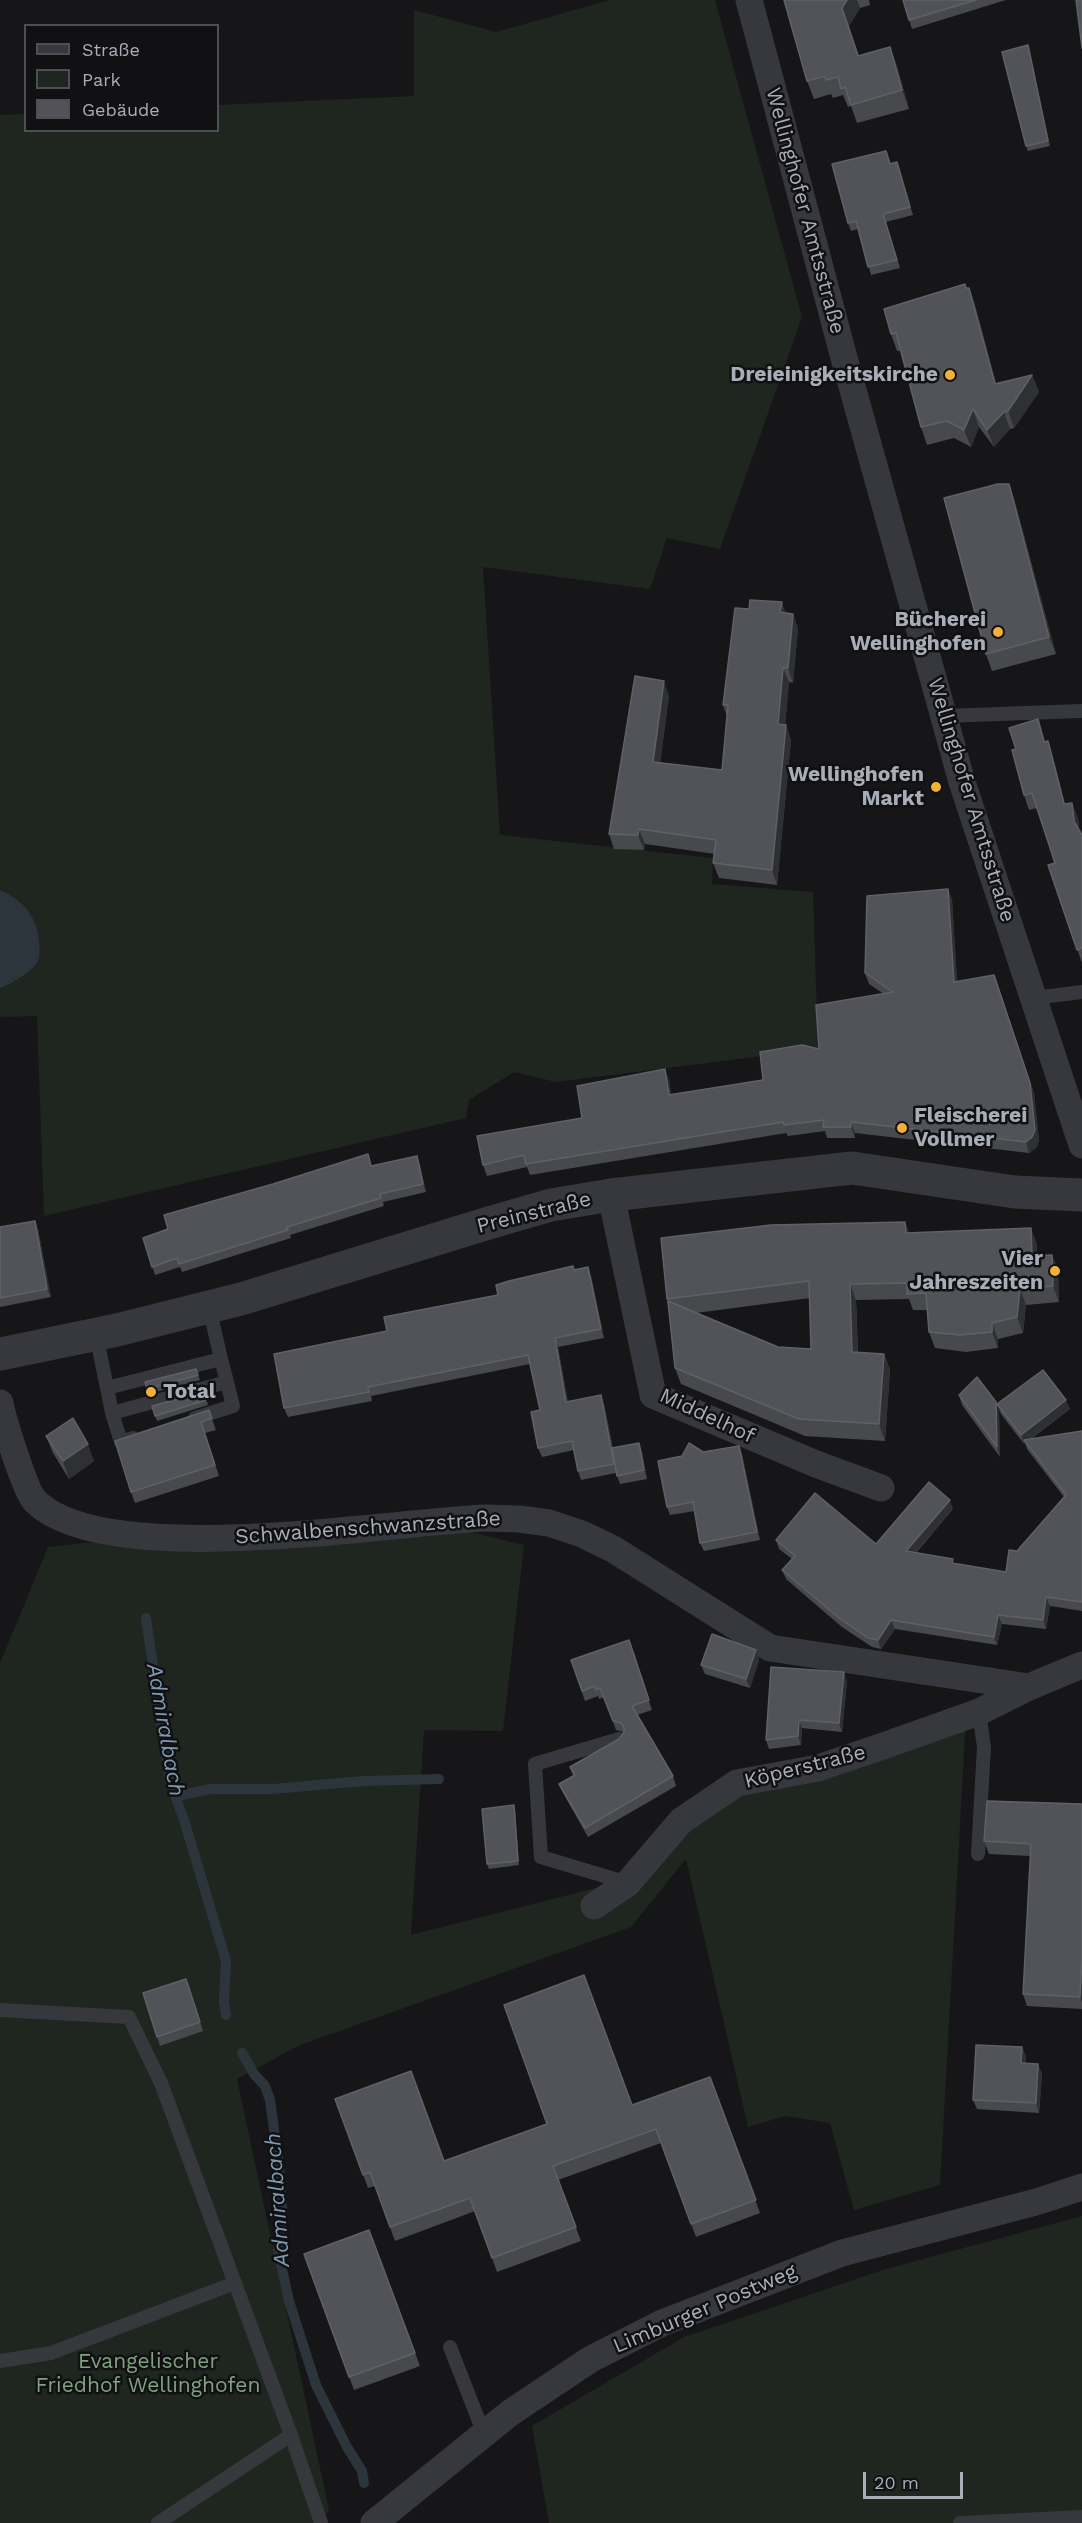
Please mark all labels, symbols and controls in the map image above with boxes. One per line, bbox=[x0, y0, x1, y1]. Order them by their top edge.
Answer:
legend bbox=[24, 24, 219, 132]
text: Straße bbox=[82, 39, 140, 60]
text: Park bbox=[82, 69, 121, 90]
street label: Wellinghofer Amtsstraße bbox=[760, 85, 850, 337]
text: Gebäude bbox=[82, 99, 160, 120]
place label: Dreieinigkeitskirche bbox=[730, 362, 938, 388]
marker: Dreieinigkeitskirche bbox=[943, 368, 957, 382]
place label: Bücherei Wellinghofen bbox=[850, 607, 986, 657]
marker: Bücherei Wellinghofen bbox=[991, 625, 1005, 639]
street label: Wellinghofer Amtsstraße bbox=[922, 675, 1020, 925]
place label: Wellinghofen Markt bbox=[788, 762, 924, 812]
marker: Wellinghofen Markt bbox=[929, 780, 943, 794]
place label: Fleischerei Vollmer bbox=[914, 1103, 1027, 1153]
marker: Fleischerei Vollmer bbox=[895, 1121, 909, 1135]
street label: Preinstraße bbox=[474, 1187, 594, 1239]
place label: Vier Jahreszeiten bbox=[909, 1246, 1043, 1296]
marker: Vier Jahreszeiten bbox=[1048, 1264, 1062, 1278]
place label: Total bbox=[163, 1379, 216, 1405]
street label: Middelhof bbox=[655, 1383, 759, 1449]
marker: Total bbox=[144, 1385, 158, 1399]
street label: Schwalbenschwanzstraße bbox=[234, 1506, 502, 1550]
water label: Admiralbach bbox=[140, 1662, 190, 1798]
street label: Köperstraße bbox=[742, 1740, 868, 1794]
water label: Admiralbach bbox=[260, 2132, 296, 2268]
street label: Limburger Postweg bbox=[609, 2259, 801, 2359]
park label: Evangelischer Friedhof Wellinghofen bbox=[36, 2349, 260, 2399]
scale bar bbox=[866, 2460, 966, 2498]
text: 20 m bbox=[874, 2472, 919, 2493]

